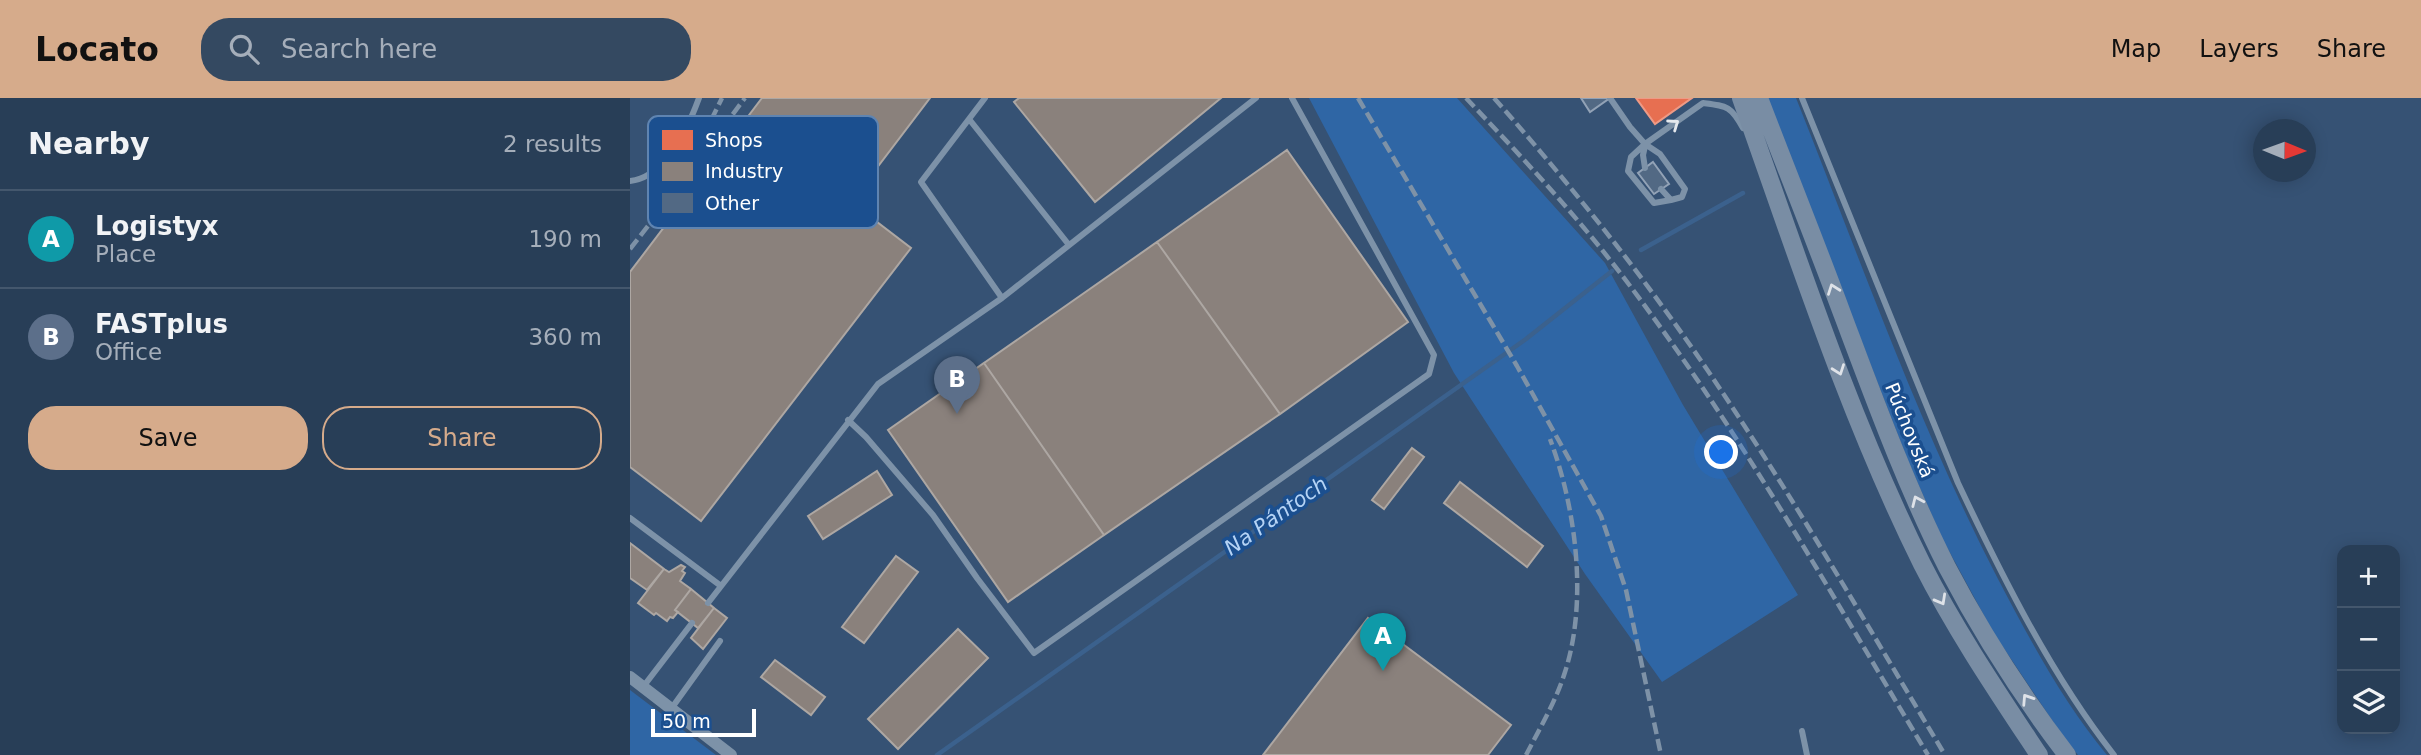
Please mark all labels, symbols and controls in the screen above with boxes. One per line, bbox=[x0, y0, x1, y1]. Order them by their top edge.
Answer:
search box bbox=[201, 18, 691, 81]
text: Locato bbox=[35, 30, 159, 69]
icon: search bbox=[225, 30, 263, 68]
text: Search here bbox=[281, 34, 437, 64]
text: Map bbox=[2111, 35, 2161, 63]
text: Layers bbox=[2199, 35, 2279, 63]
text: Share bbox=[2317, 35, 2386, 63]
legend bbox=[648, 116, 878, 228]
north arrow bbox=[2253, 119, 2316, 182]
one-way arrow bbox=[1666, 120, 1679, 132]
text: Nearby bbox=[28, 126, 150, 161]
text: Shops bbox=[705, 129, 763, 151]
text: 2 results bbox=[503, 131, 602, 157]
text: Industry bbox=[705, 160, 783, 182]
text: Other bbox=[705, 192, 759, 214]
text: Logistyx bbox=[95, 211, 219, 241]
text: A bbox=[42, 226, 60, 252]
text: 190 m bbox=[528, 226, 602, 252]
text: Place bbox=[95, 241, 156, 267]
one-way arrow bbox=[1827, 284, 1841, 296]
text: FASTplus bbox=[95, 309, 228, 339]
text: B bbox=[42, 324, 60, 350]
text: 360 m bbox=[528, 324, 602, 350]
text: Office bbox=[95, 339, 162, 365]
pin: B bbox=[934, 356, 980, 414]
one-way arrow bbox=[1831, 363, 1845, 375]
street label: Púchovská bbox=[1881, 379, 1939, 481]
button: Save bbox=[28, 406, 308, 470]
button: Share bbox=[322, 406, 602, 470]
your location bbox=[1704, 435, 1738, 469]
water label: Na Pántoch bbox=[1220, 472, 1332, 560]
one-way arrow bbox=[1911, 496, 1925, 508]
map controls bbox=[2337, 545, 2400, 734]
button: + bbox=[2337, 545, 2400, 608]
one-way arrow bbox=[1933, 592, 1946, 605]
button: − bbox=[2337, 608, 2400, 671]
pin: A bbox=[1360, 613, 1406, 671]
button: layers bbox=[2337, 671, 2400, 734]
one-way arrow bbox=[2022, 694, 2035, 707]
scale bar bbox=[651, 706, 756, 738]
text: 50 m bbox=[662, 710, 711, 732]

